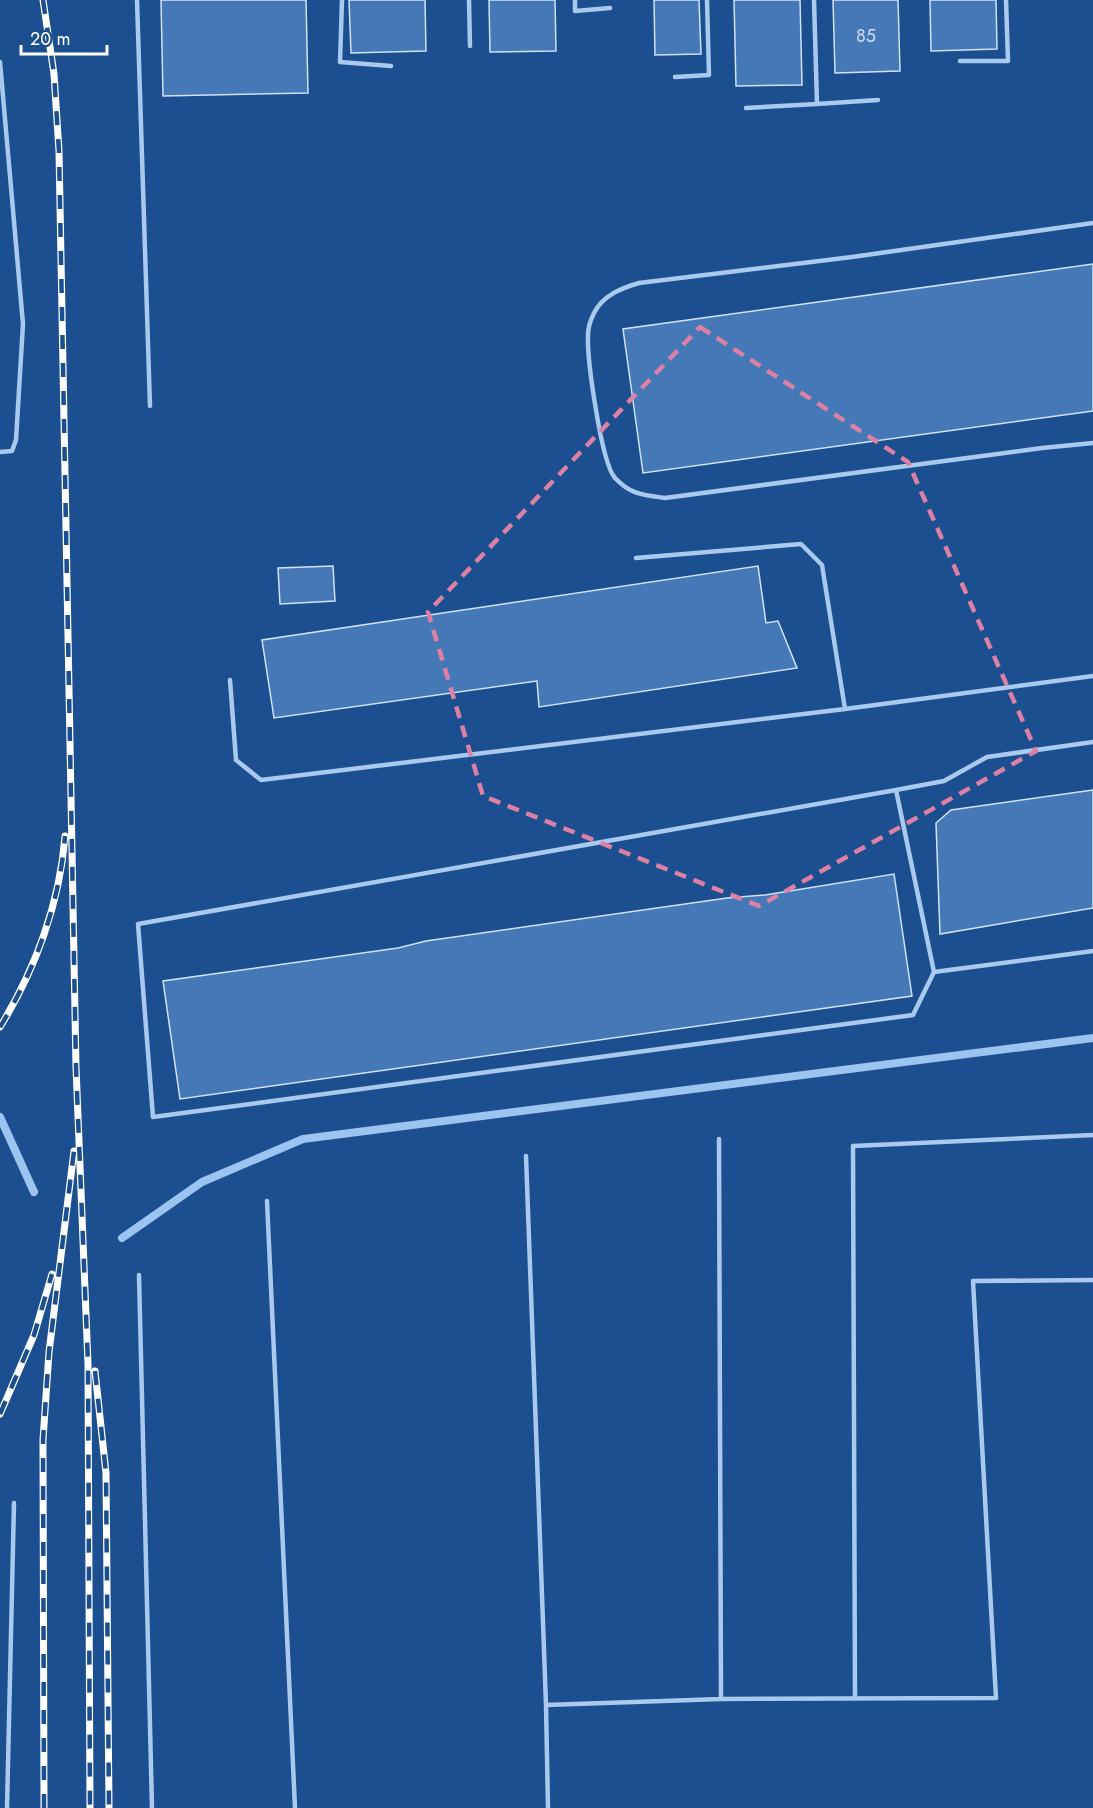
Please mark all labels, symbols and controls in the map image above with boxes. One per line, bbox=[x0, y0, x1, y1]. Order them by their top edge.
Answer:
scale bar bbox=[21, 18, 106, 56]
house number: 85 bbox=[856, 23, 876, 49]
text: 20 m bbox=[30, 26, 70, 52]

